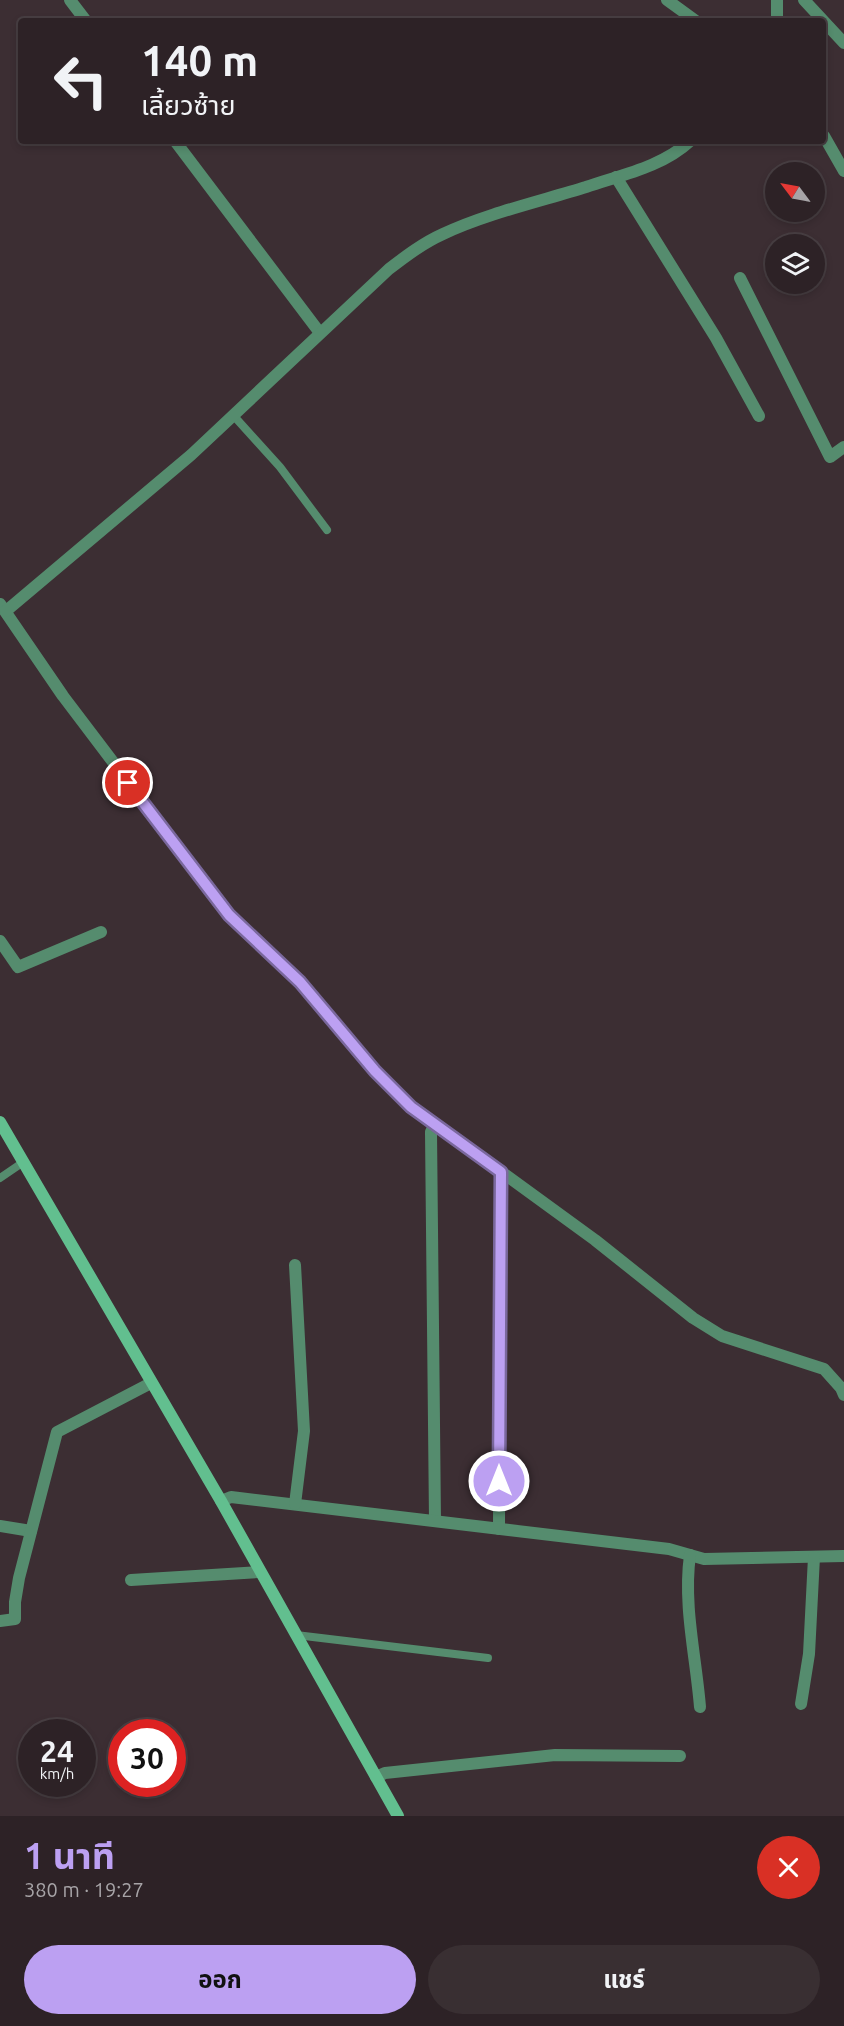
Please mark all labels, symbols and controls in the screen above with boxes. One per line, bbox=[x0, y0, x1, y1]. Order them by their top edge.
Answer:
text: 140 m bbox=[141, 37, 258, 84]
icon: left bbox=[42, 42, 120, 120]
text: เลี้ยวซ้าย bbox=[141, 90, 235, 120]
north arrow bbox=[765, 162, 825, 222]
map controls bbox=[765, 162, 825, 294]
button: layers bbox=[765, 234, 825, 294]
pin bbox=[102, 757, 153, 808]
icon: arrive bbox=[111, 766, 144, 799]
position arrow bbox=[467, 1449, 531, 1513]
speed limit sign: 30 bbox=[108, 1719, 186, 1797]
text: 24 bbox=[40, 1734, 74, 1768]
text: km/h bbox=[40, 1765, 74, 1782]
text: 1 นาที bbox=[24, 1835, 115, 1876]
button: close bbox=[757, 1836, 820, 1899]
text: 380 m · 19:27 bbox=[24, 1878, 144, 1901]
button: ออก bbox=[24, 1945, 416, 2014]
button: แชร์ bbox=[428, 1945, 820, 2014]

